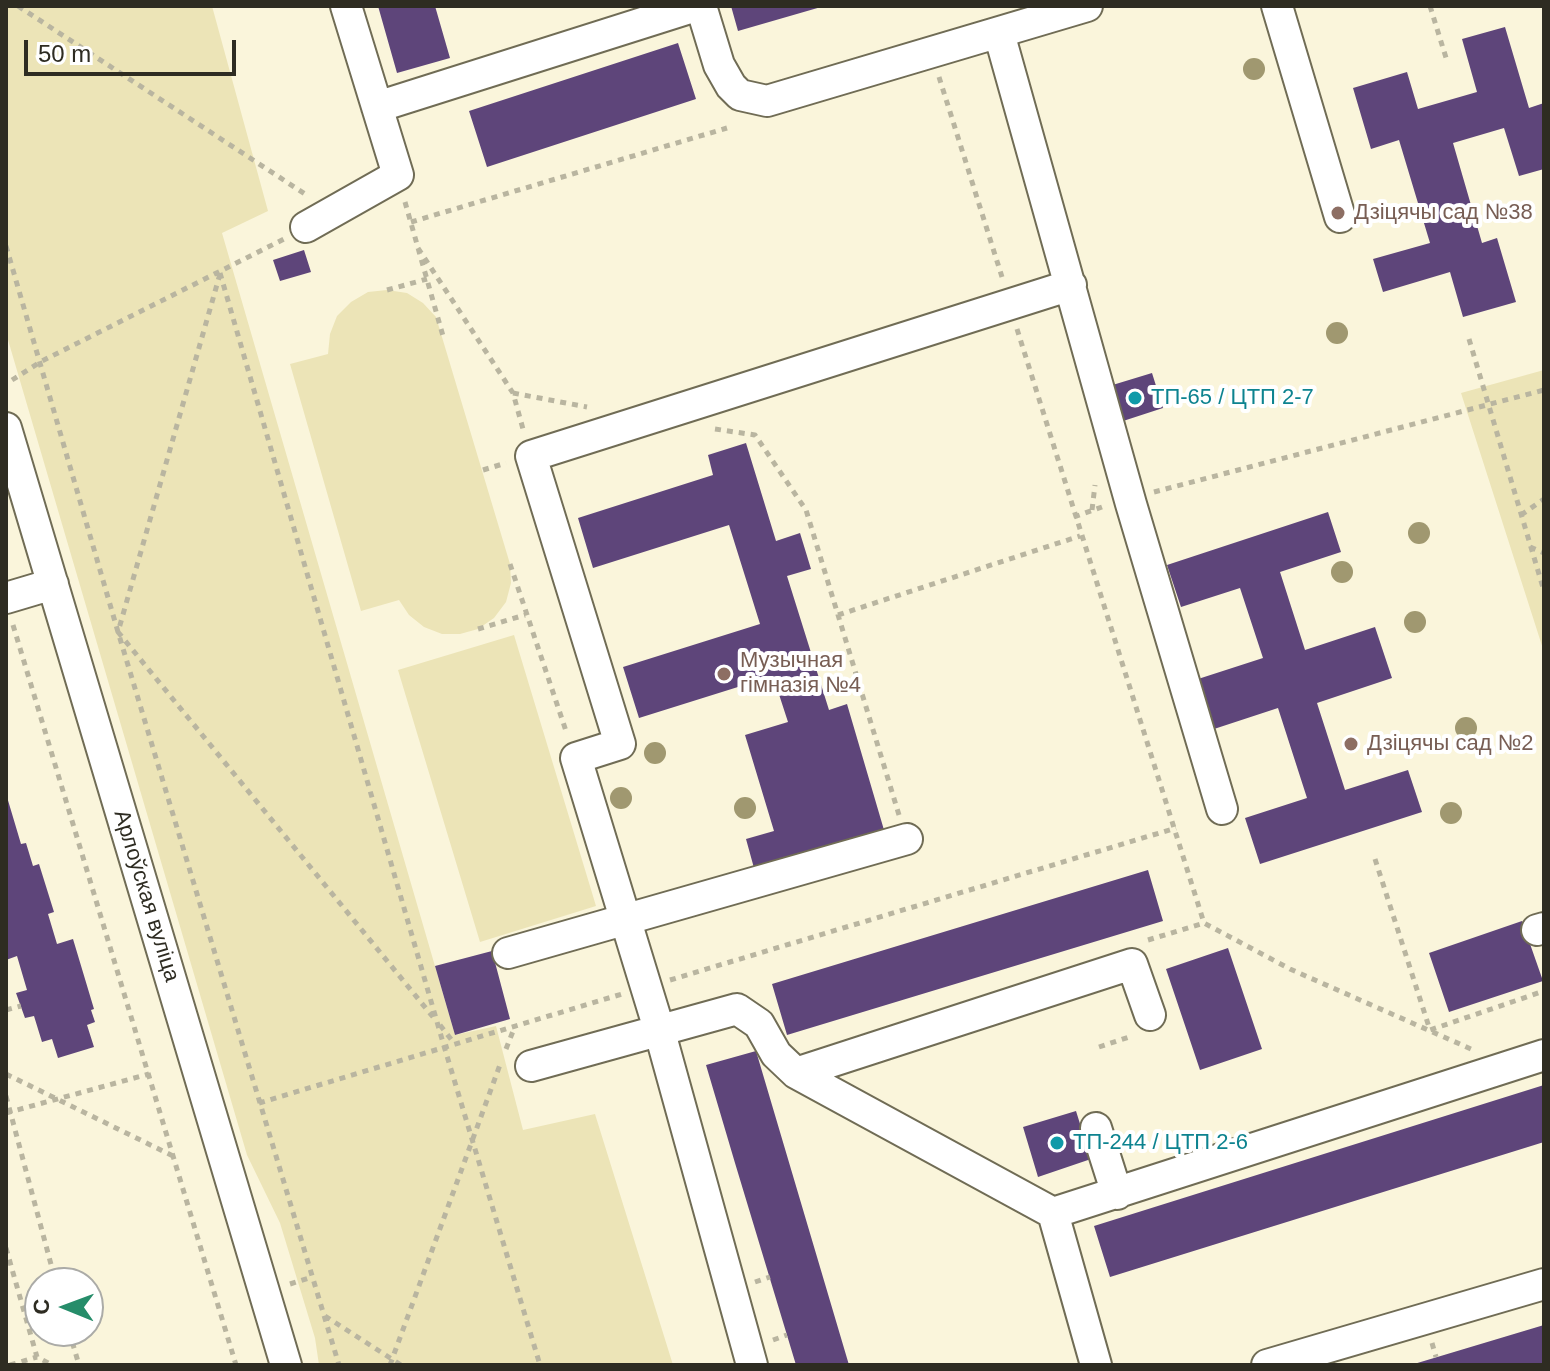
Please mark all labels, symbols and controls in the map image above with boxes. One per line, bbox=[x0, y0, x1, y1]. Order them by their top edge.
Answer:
scale bar bbox=[28, 24, 240, 74]
text: 50 m bbox=[38, 40, 91, 67]
place label: Дзіцячы сад №38 bbox=[1354, 200, 1533, 226]
marker: Дзіцячы сад №38 bbox=[1329, 204, 1347, 222]
place label: ТП-65 / ЦТП 2-7 bbox=[1151, 385, 1314, 411]
marker: ТП-65 / ЦТП 2-7 bbox=[1126, 389, 1144, 407]
place label: Музычная гімназія №4 bbox=[740, 648, 861, 700]
marker: Музычная гімназія №4 bbox=[715, 665, 733, 683]
place label: Дзіцячы сад №2 bbox=[1367, 731, 1534, 757]
marker: Дзіцячы сад №2 bbox=[1342, 735, 1360, 753]
street label: Арлоўская вуліца bbox=[107, 807, 185, 985]
place label: ТП-244 / ЦТП 2-6 bbox=[1073, 1130, 1248, 1156]
marker: ТП-244 / ЦТП 2-6 bbox=[1048, 1134, 1066, 1152]
north arrow bbox=[24, 1267, 104, 1347]
text: С bbox=[29, 1298, 54, 1315]

